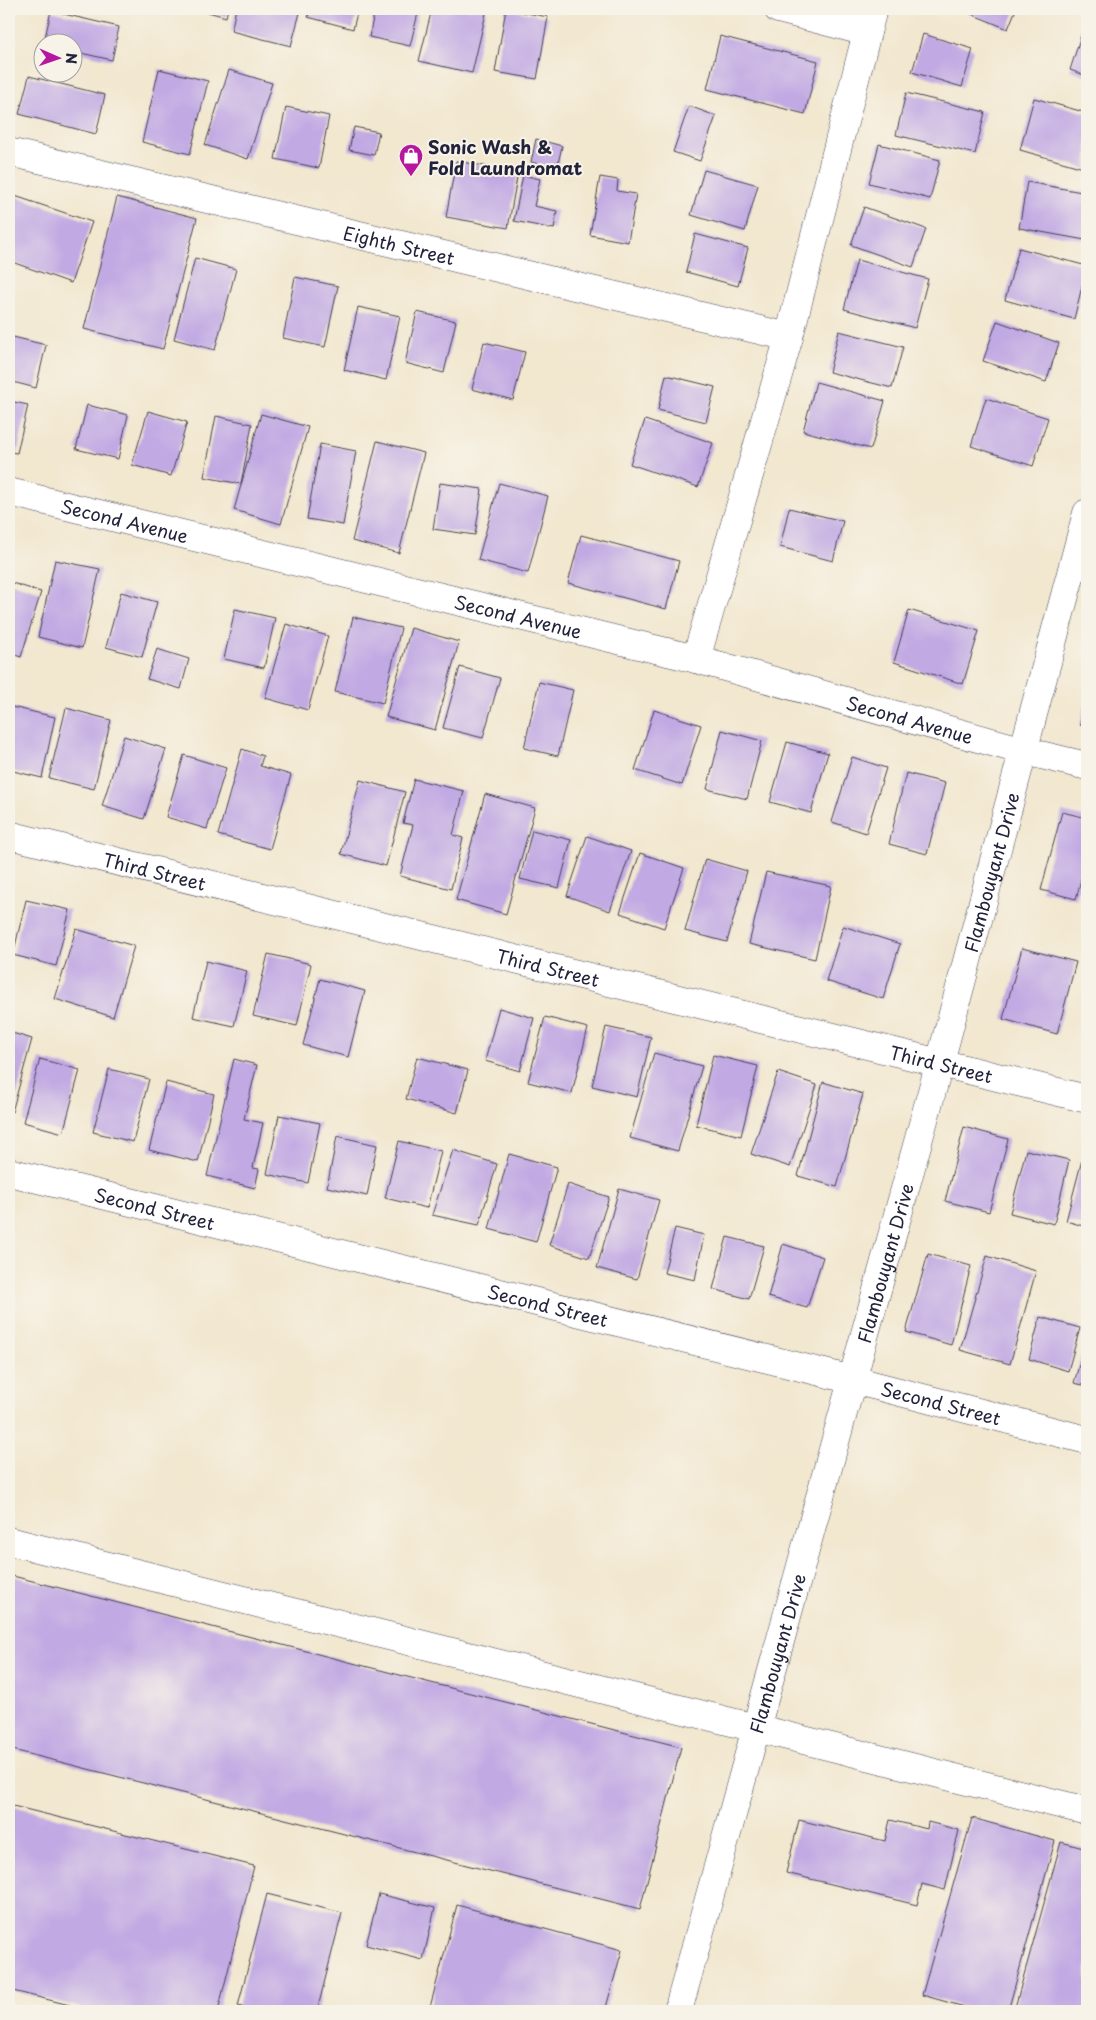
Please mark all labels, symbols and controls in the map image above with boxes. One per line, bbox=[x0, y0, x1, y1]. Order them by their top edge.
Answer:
north arrow bbox=[32, 32, 82, 82]
text: N bbox=[61, 53, 82, 64]
place label: Sonic Wash & Fold Laundromat bbox=[428, 133, 583, 181]
shop icon: Sonic Wash & Fold Laundromat bbox=[398, 143, 424, 177]
street label: Eighth Street bbox=[341, 218, 458, 271]
street label: Second Avenue bbox=[58, 492, 191, 549]
street label: Second Avenue bbox=[452, 587, 585, 644]
street label: Second Avenue bbox=[843, 688, 976, 750]
street label: Flambouyant Drive bbox=[956, 789, 1025, 955]
street label: Third Street bbox=[101, 845, 209, 896]
street label: Third Street bbox=[494, 941, 602, 993]
street label: Third Street bbox=[887, 1038, 996, 1089]
street label: Second Street bbox=[92, 1180, 217, 1236]
street label: Flambouyant Drive bbox=[850, 1180, 919, 1346]
street label: Second Street bbox=[485, 1277, 611, 1333]
street label: Second Street bbox=[878, 1374, 1004, 1431]
street label: Flambouyant Drive bbox=[742, 1570, 812, 1736]

